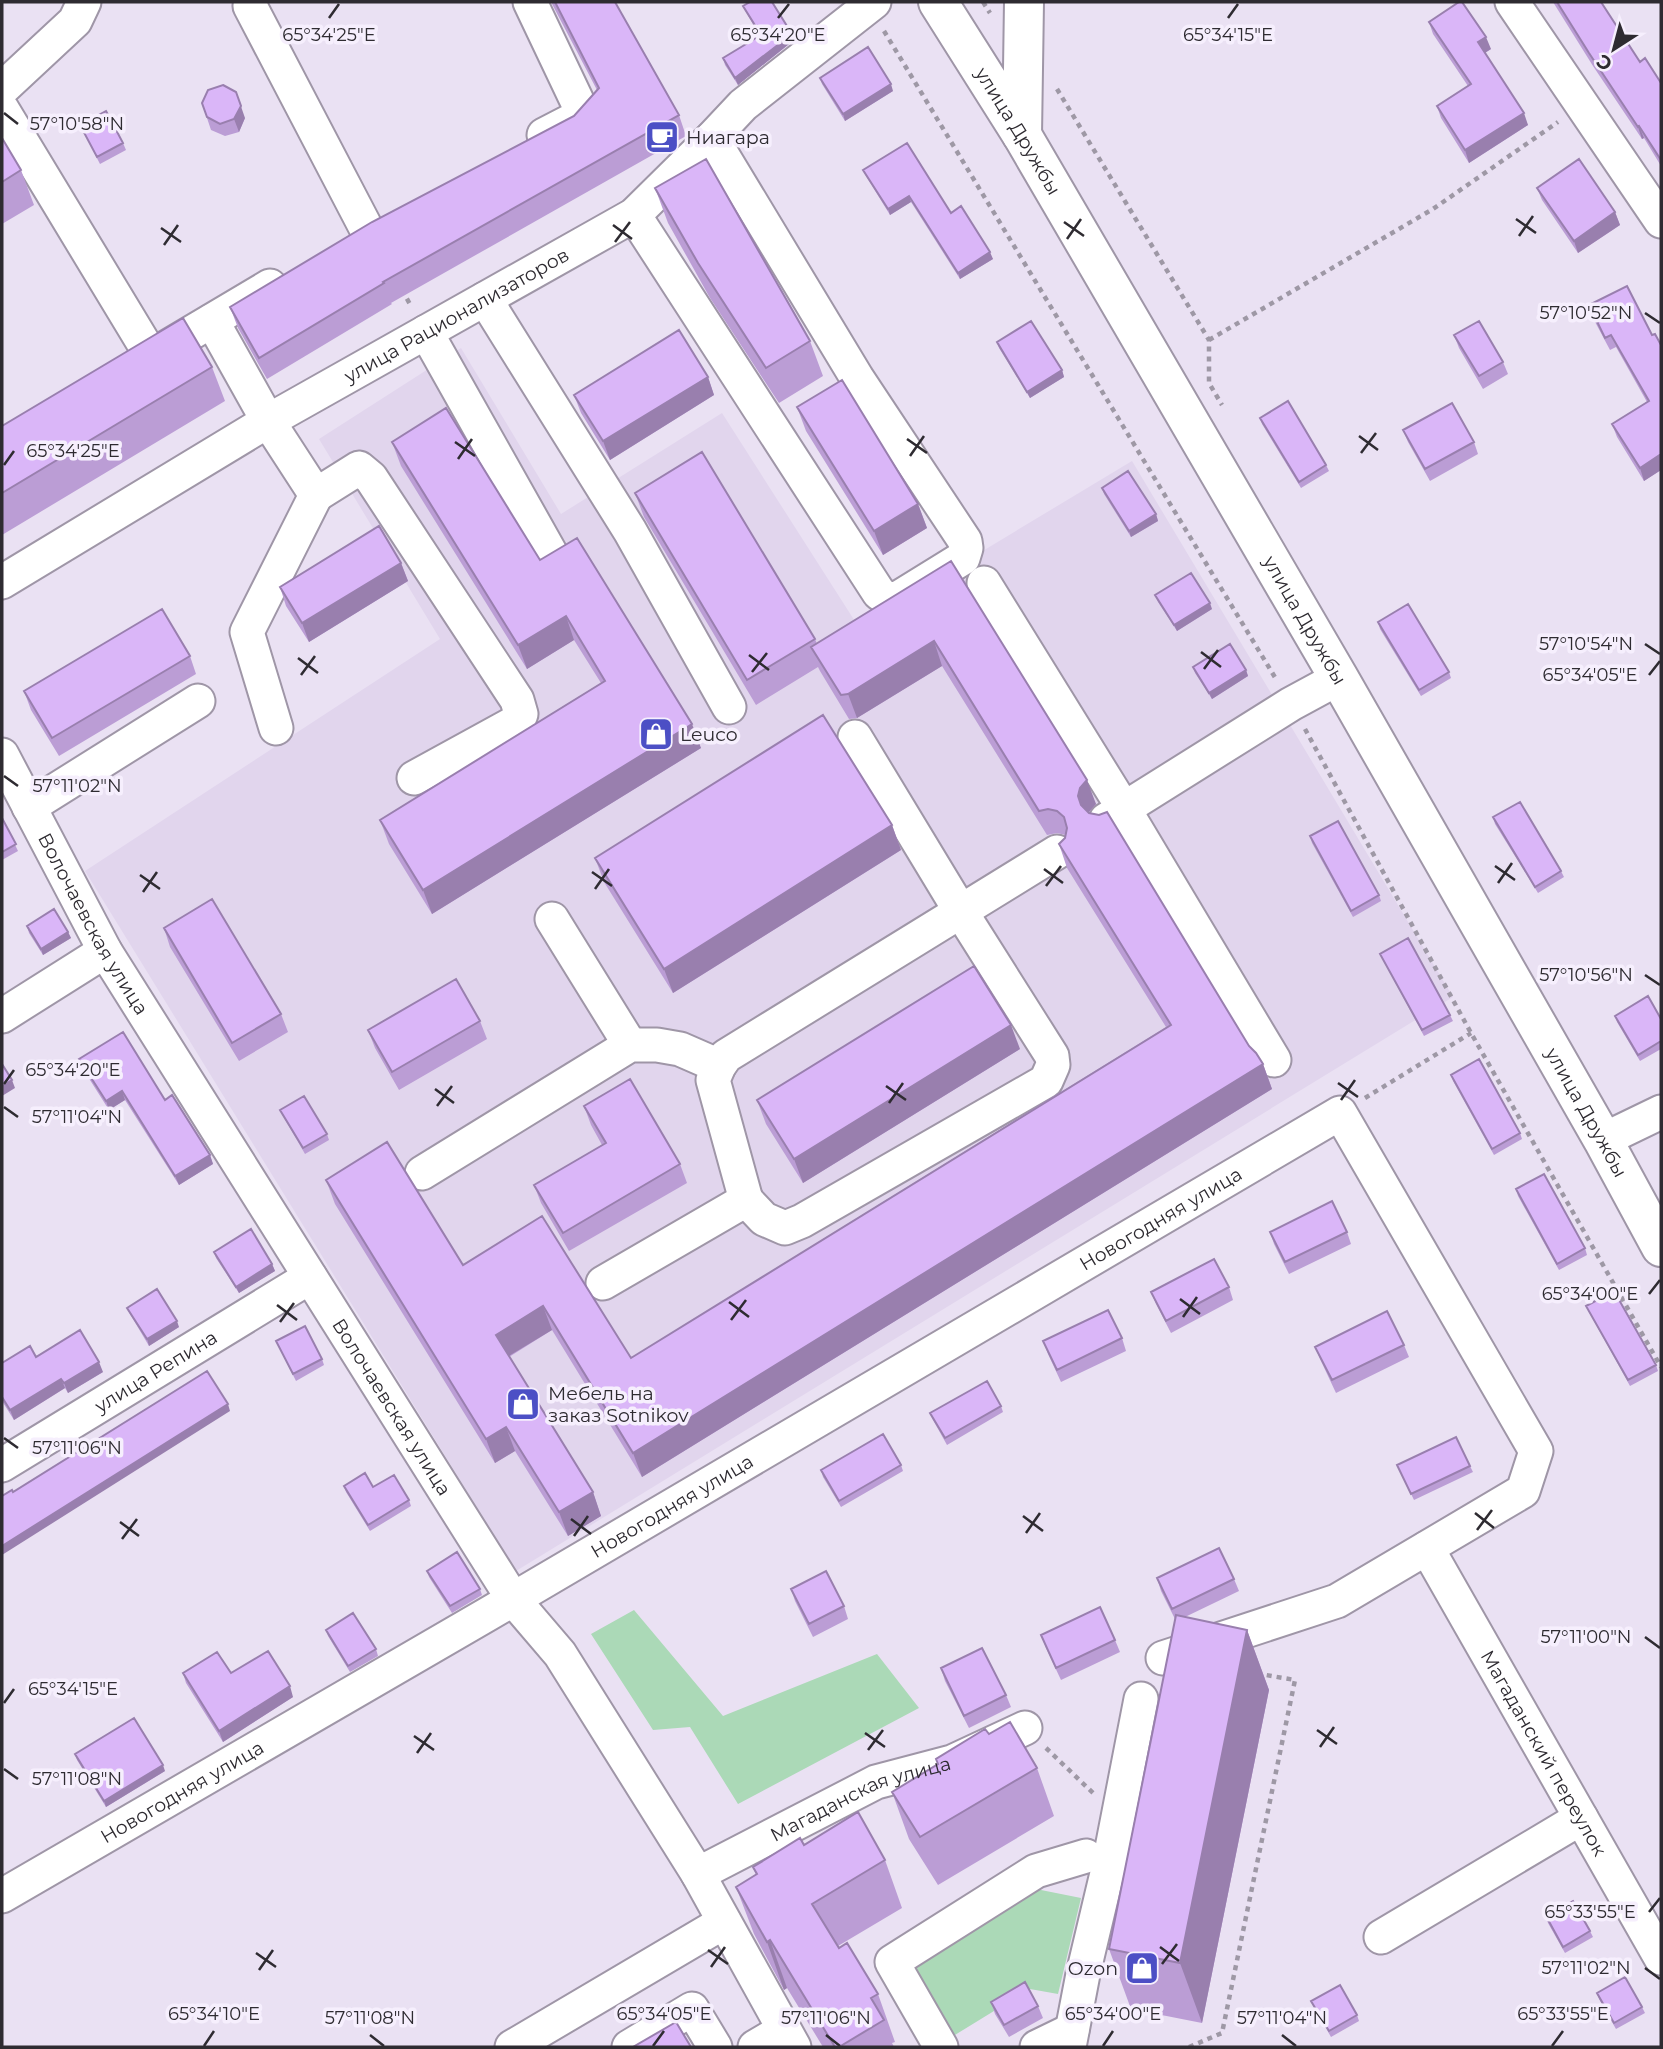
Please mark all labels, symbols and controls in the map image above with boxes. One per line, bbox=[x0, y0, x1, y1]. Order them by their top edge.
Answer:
north arrow bbox=[1579, 14, 1649, 84]
text: 65°34'25"E bbox=[282, 24, 376, 46]
text: 65°34'20"E bbox=[730, 24, 826, 46]
text: 65°34'15"E bbox=[1183, 24, 1273, 46]
text: С bbox=[1592, 49, 1617, 76]
street label: улица Дружбы bbox=[970, 62, 1065, 199]
text: 57°10'58"N bbox=[30, 113, 124, 135]
cafe icon: Ниагара bbox=[643, 118, 681, 156]
place label: Ниагара bbox=[686, 126, 770, 149]
street label: улица Рационализаторов bbox=[339, 243, 573, 388]
text: 57°10'52"N bbox=[1540, 302, 1632, 324]
text: 65°34'25"E bbox=[26, 440, 120, 462]
street label: улица Дружбы bbox=[1258, 551, 1351, 689]
text: 57°10'54"N bbox=[1539, 633, 1633, 655]
text: 65°34'05"E bbox=[1543, 664, 1637, 686]
shop icon: Leuco bbox=[637, 715, 675, 753]
place label: Leuco bbox=[680, 723, 738, 746]
text: 57°11'02"N bbox=[32, 775, 122, 797]
street label: Волочаевская улица bbox=[33, 829, 153, 1019]
text: 57°10'56"N bbox=[1539, 964, 1633, 986]
street label: улица Дружбы bbox=[1540, 1043, 1632, 1181]
text: 65°34'20"E bbox=[25, 1059, 121, 1081]
text: 57°11'04"N bbox=[32, 1106, 122, 1128]
street label: Новогодняя улица bbox=[1075, 1162, 1246, 1276]
text: 65°34'00"E bbox=[1542, 1283, 1638, 1305]
street label: Волочаевская улица bbox=[327, 1314, 456, 1500]
street label: улица Репина bbox=[90, 1326, 221, 1418]
place label: Мебель на заказ Sotnikov bbox=[548, 1382, 689, 1427]
shop icon: Мебель на заказ Sotnikov bbox=[504, 1385, 542, 1423]
text: 57°11'06"N bbox=[32, 1437, 122, 1459]
street label: Новогодняя улица bbox=[587, 1450, 757, 1563]
text: 57°11'00"N bbox=[1540, 1626, 1632, 1648]
street label: Магаданский переулок bbox=[1476, 1646, 1611, 1860]
text: 65°34'15"E bbox=[28, 1678, 118, 1700]
street label: Новогодняя улица bbox=[97, 1736, 268, 1848]
street label: Магаданская улица bbox=[767, 1752, 953, 1847]
text: 57°11'08"N bbox=[32, 1768, 122, 1790]
text: 65°33'55"E bbox=[1544, 1901, 1636, 1923]
shop icon: Ozon bbox=[1123, 1949, 1161, 1987]
place label: Ozon bbox=[1068, 1957, 1118, 1980]
text: 57°11'02"N bbox=[1541, 1957, 1631, 1979]
text: 65°34'10"E bbox=[168, 2003, 260, 2025]
text: 65°34'05"E bbox=[617, 2003, 711, 2025]
text: 65°34'00"E bbox=[1065, 2003, 1161, 2025]
text: 65°33'55"E bbox=[1517, 2003, 1609, 2025]
text: 57°11'08"N bbox=[325, 2007, 415, 2029]
text: 57°11'06"N bbox=[781, 2007, 871, 2029]
text: 57°11'04"N bbox=[1237, 2007, 1327, 2029]

